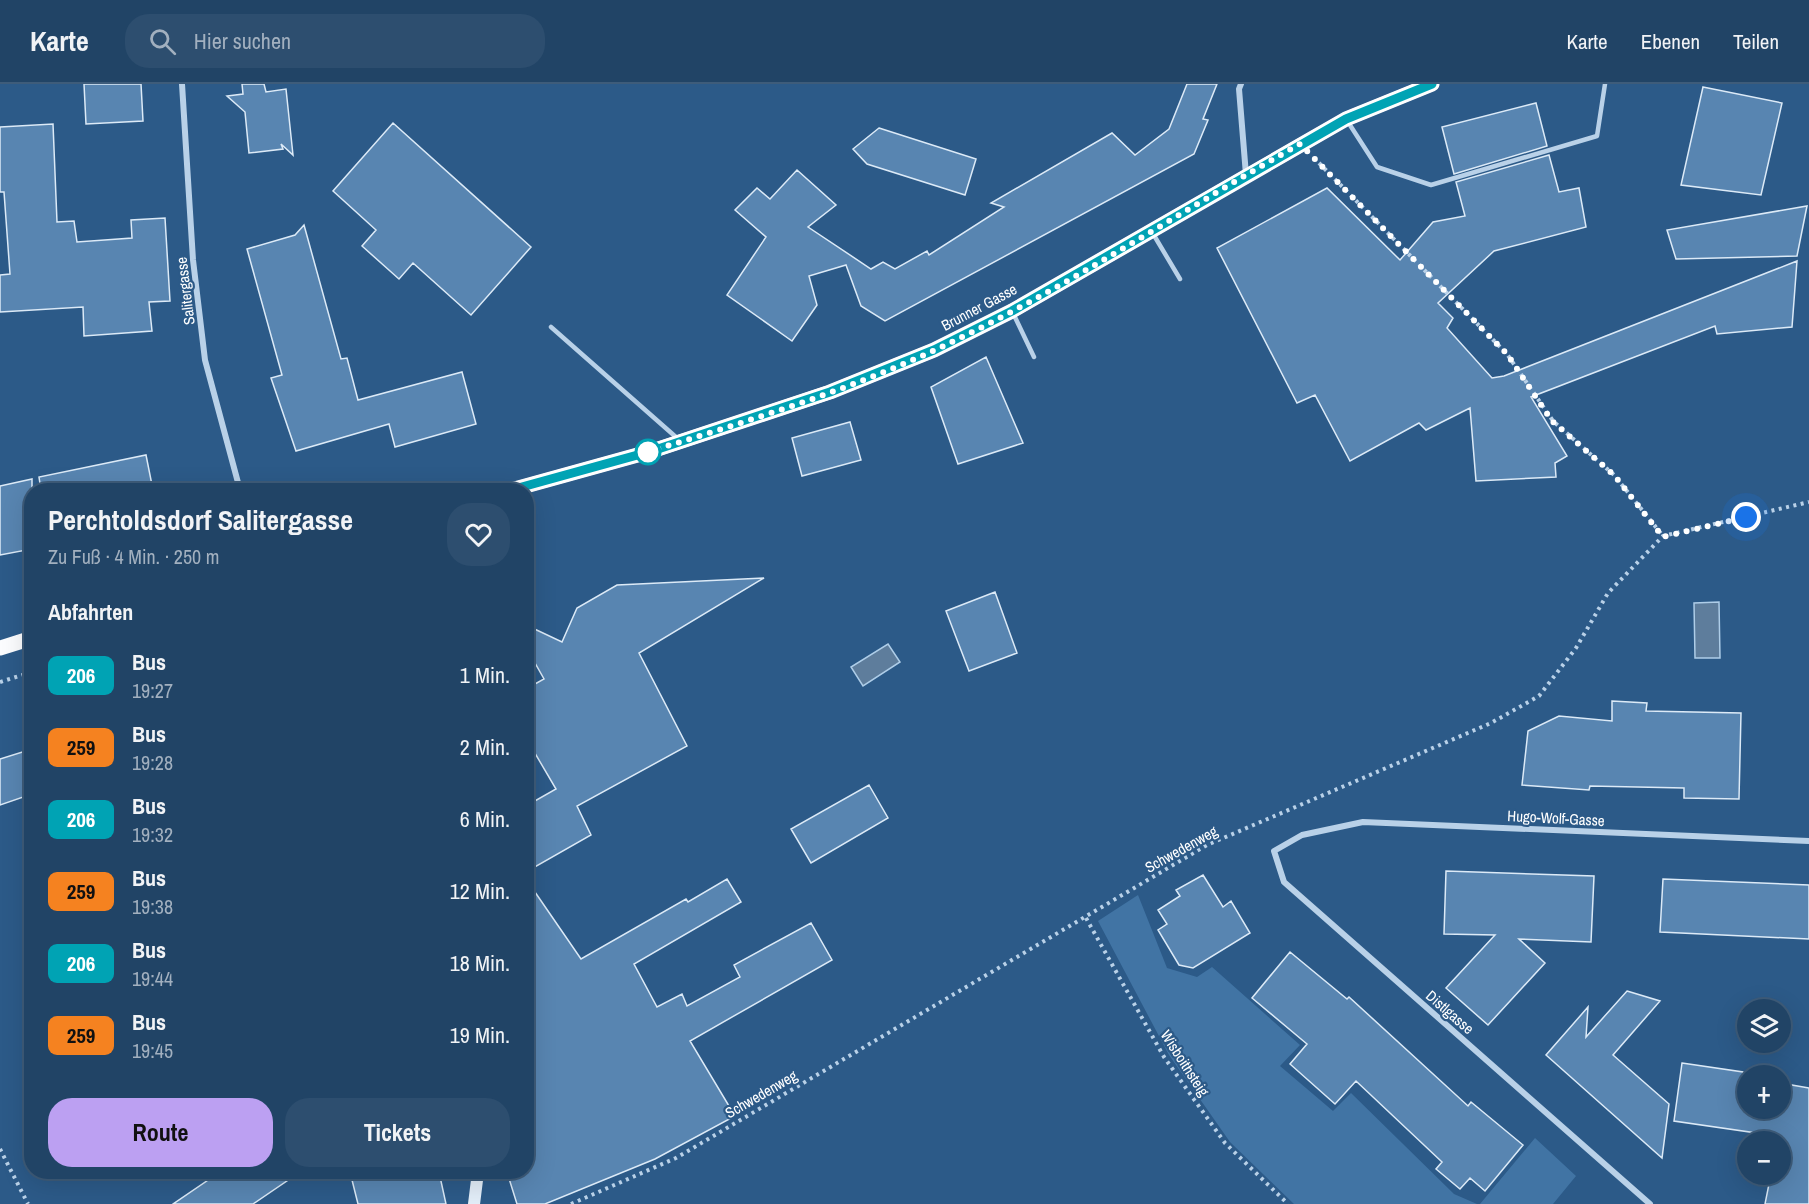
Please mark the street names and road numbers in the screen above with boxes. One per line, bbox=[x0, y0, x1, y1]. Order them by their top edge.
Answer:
street label: Salitergasse bbox=[170, 256, 200, 326]
street label: Brunner Gasse bbox=[938, 278, 1021, 336]
street label: Hugo-Wolf-Gasse bbox=[1507, 805, 1605, 831]
street label: Schwedenweg bbox=[1141, 820, 1221, 878]
street label: Distlgasse bbox=[1421, 985, 1479, 1039]
street label: Wisboithsteig bbox=[1156, 1026, 1214, 1100]
street label: Schwedenweg bbox=[721, 1065, 801, 1123]

